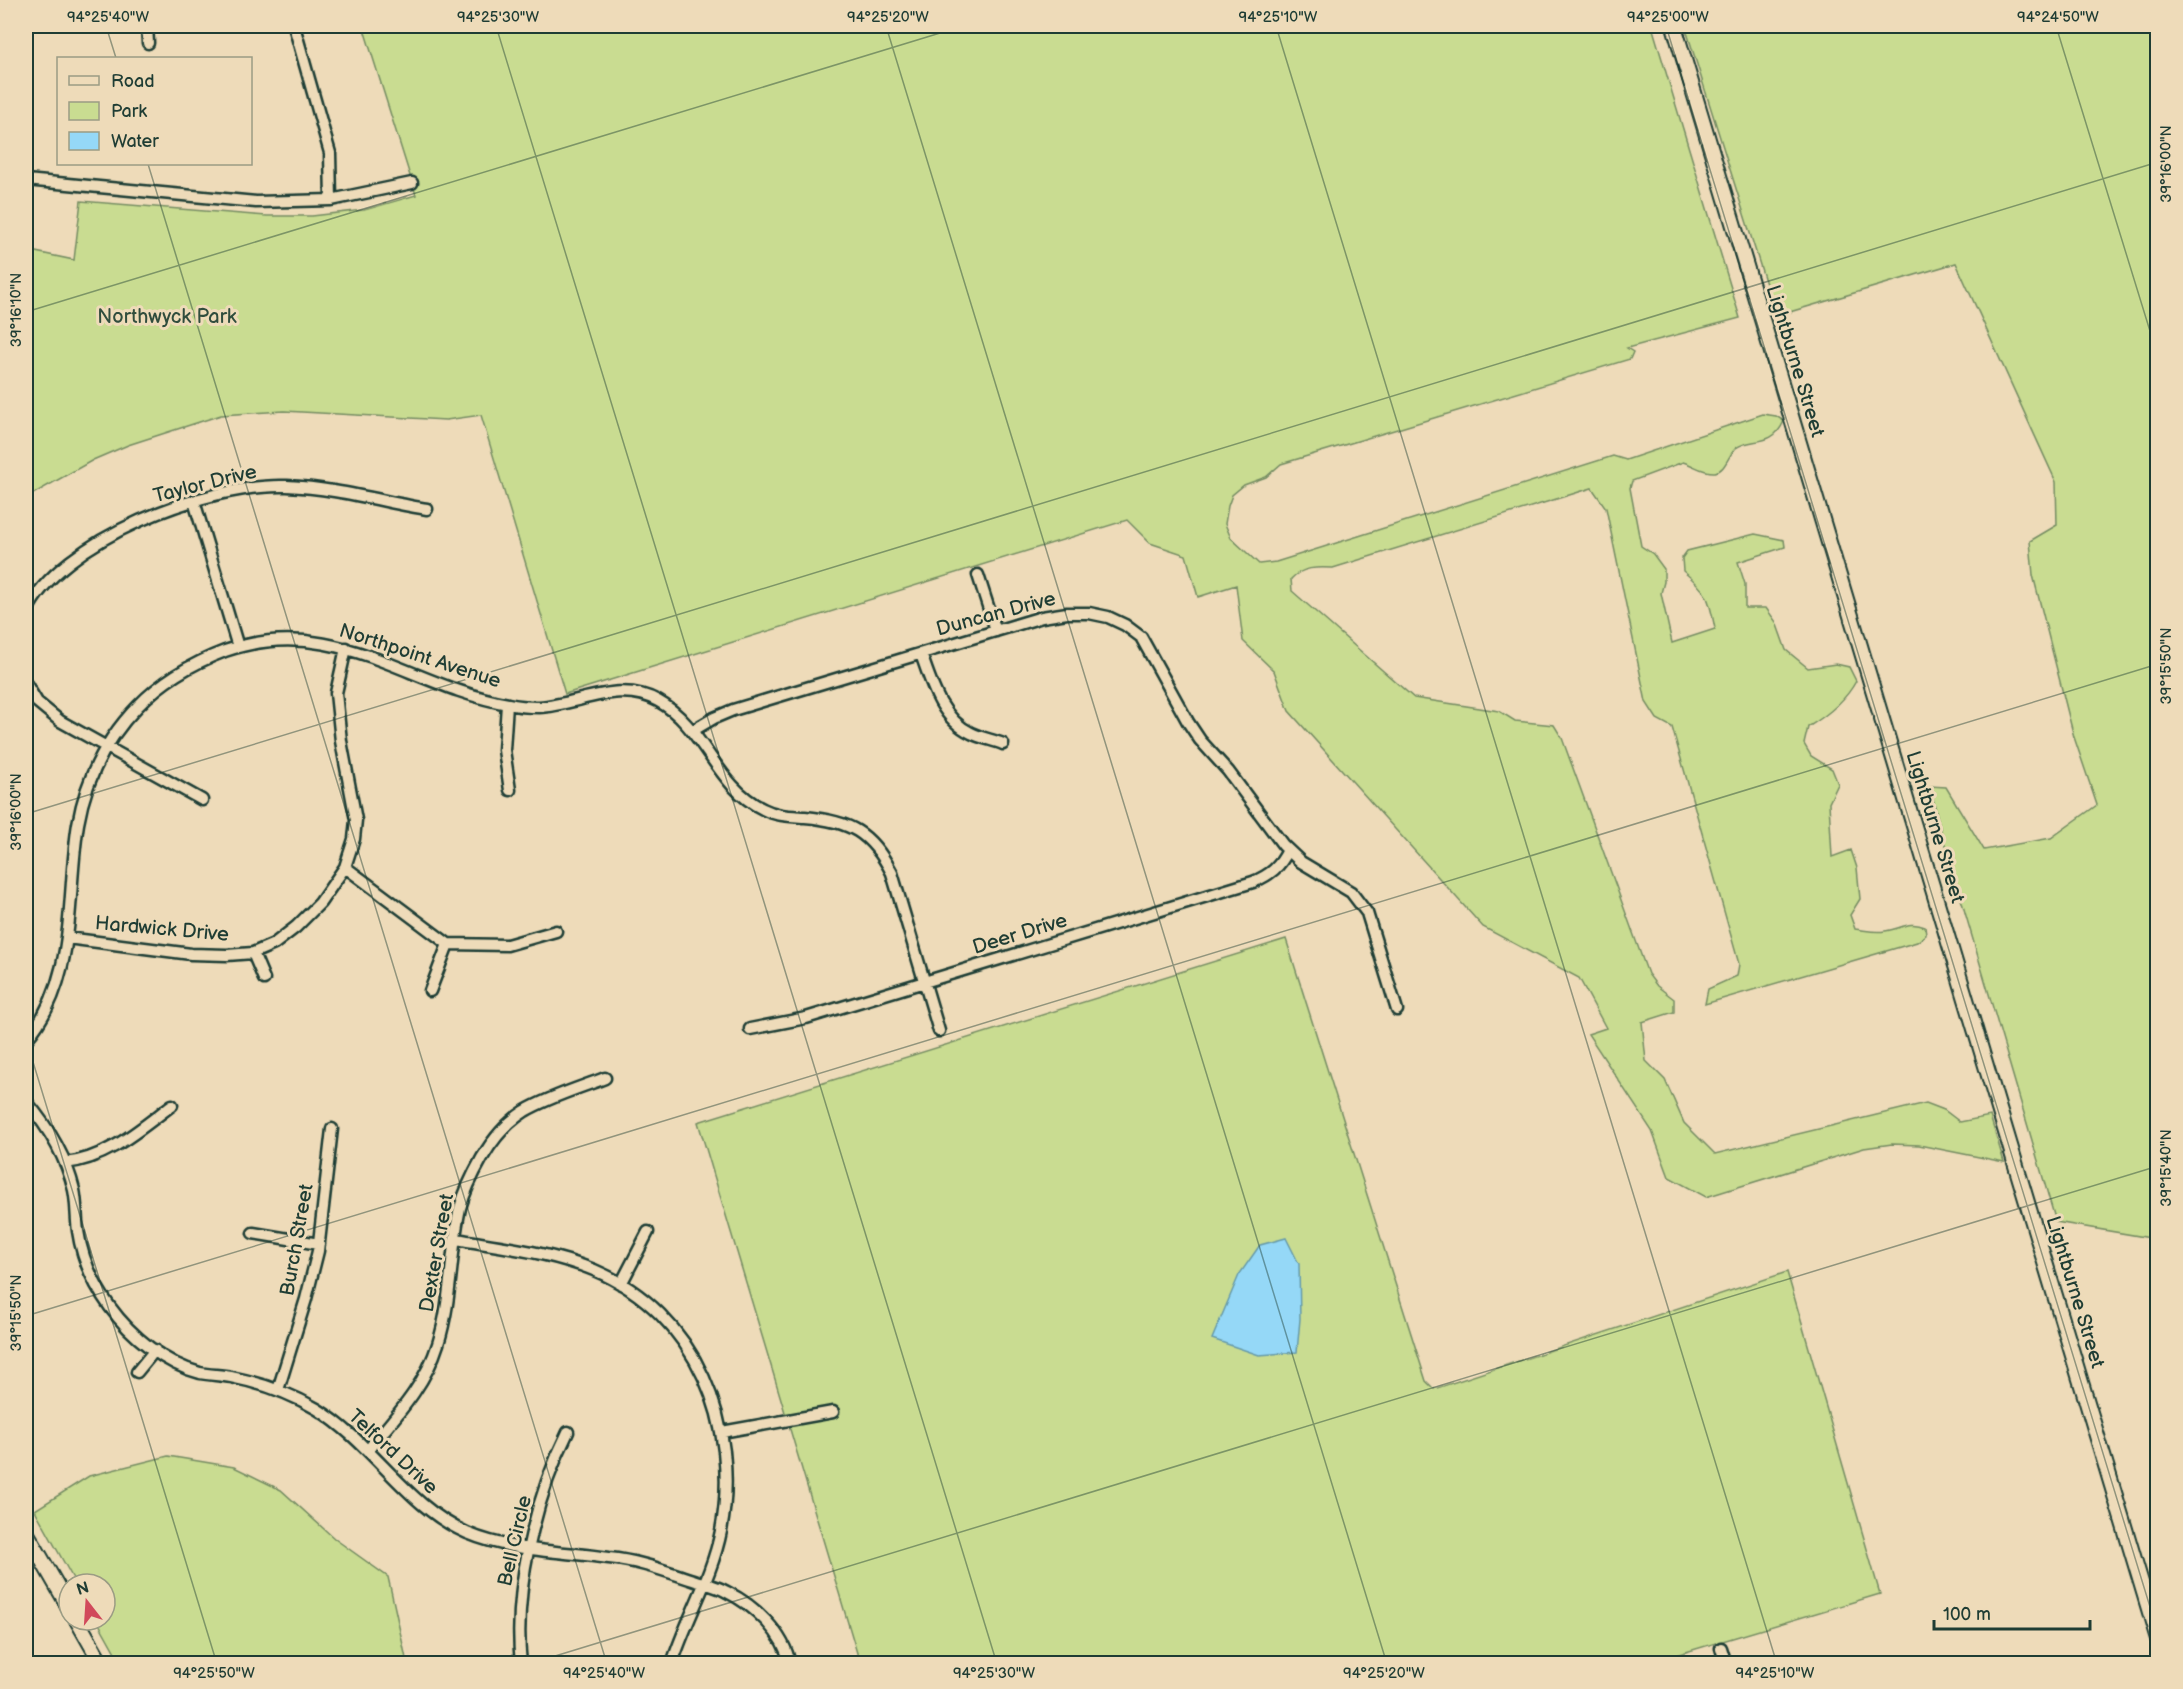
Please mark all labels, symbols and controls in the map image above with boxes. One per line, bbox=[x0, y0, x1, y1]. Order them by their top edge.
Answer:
text: 94°25'40"W bbox=[67, 8, 149, 27]
text: 94°25'30"W bbox=[457, 8, 539, 27]
text: 94°25'20"W bbox=[847, 8, 929, 27]
text: 94°25'10"W bbox=[1239, 8, 1318, 27]
text: 94°25'00"W bbox=[1627, 8, 1709, 27]
text: 94°24'50"W bbox=[2017, 8, 2099, 27]
legend bbox=[57, 57, 252, 165]
text: Road bbox=[111, 71, 155, 92]
text: Park bbox=[111, 101, 147, 122]
text: 39°16'00"N bbox=[2157, 125, 2176, 203]
text: Water bbox=[111, 131, 159, 152]
text: 39°16'10"N bbox=[7, 273, 26, 347]
street label: Lightburne Street bbox=[1761, 282, 1829, 440]
park label: Northwyck Park bbox=[97, 305, 237, 329]
street label: Taylor Drive bbox=[151, 460, 259, 508]
street label: Duncan Drive bbox=[934, 587, 1058, 641]
street label: Northpoint Avenue bbox=[336, 619, 504, 694]
text: 39°15'50"N bbox=[2157, 628, 2176, 704]
street label: Lightburne Street bbox=[1901, 748, 1969, 906]
text: 39°16'00"N bbox=[7, 773, 26, 851]
street label: Deer Drive bbox=[970, 908, 1070, 960]
street label: Hardwick Drive bbox=[94, 911, 230, 947]
text: 39°15'40"N bbox=[2157, 1129, 2176, 1207]
street label: Burch Street bbox=[275, 1182, 319, 1298]
street label: Dexter Street bbox=[415, 1192, 459, 1314]
street label: Lightburne Street bbox=[2041, 1213, 2109, 1371]
text: 39°15'50"N bbox=[7, 1275, 26, 1351]
street label: Telford Drive bbox=[343, 1404, 443, 1500]
street label: Bell Circle bbox=[493, 1493, 537, 1589]
north arrow bbox=[57, 1572, 117, 1632]
text: N bbox=[75, 1578, 92, 1600]
scale bar bbox=[1934, 1593, 2090, 1631]
text: 100 m bbox=[1943, 1604, 1991, 1625]
text: 94°25'50"W bbox=[173, 1664, 255, 1683]
text: 94°25'40"W bbox=[563, 1664, 645, 1683]
text: 94°25'30"W bbox=[953, 1664, 1035, 1683]
text: 94°25'20"W bbox=[1343, 1664, 1425, 1683]
text: 94°25'10"W bbox=[1736, 1664, 1815, 1683]

